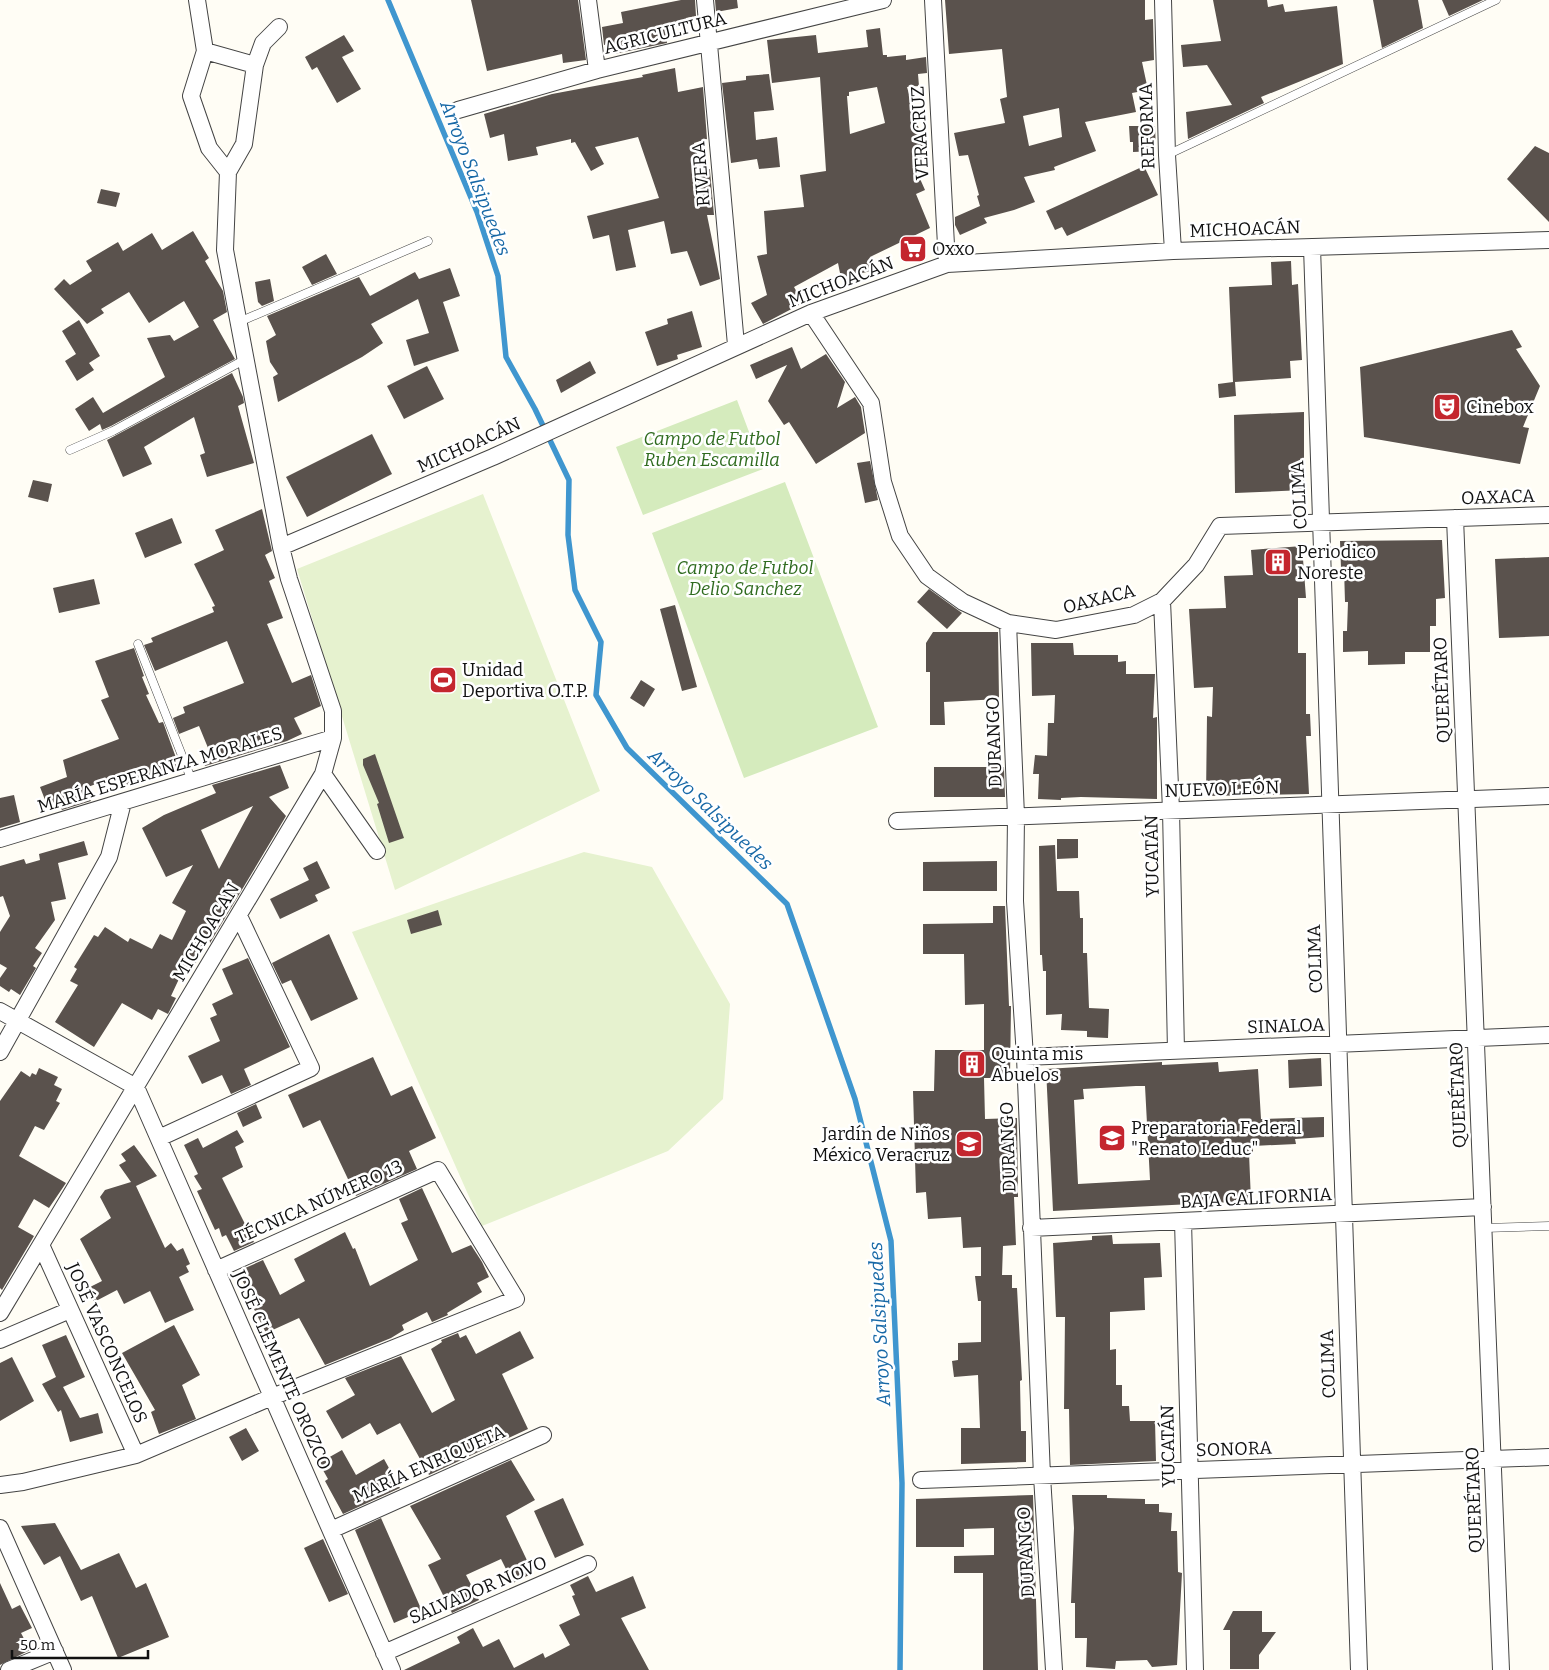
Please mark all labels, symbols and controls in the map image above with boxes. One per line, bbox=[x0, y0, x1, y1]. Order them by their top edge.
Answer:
street label: AGRICULTURA bbox=[601, 7, 729, 59]
street label: REFORMA bbox=[1134, 82, 1159, 169]
street label: VERACRUZ bbox=[907, 85, 933, 181]
water label: Arroyo Salsipuedes bbox=[435, 96, 516, 259]
street label: RIVERA bbox=[687, 140, 715, 207]
street label: MICHOACÁN bbox=[1189, 216, 1301, 242]
supermarket icon: Oxxo bbox=[898, 234, 928, 264]
place label: Oxxo bbox=[932, 238, 975, 260]
street label: MICHOACÁN bbox=[785, 252, 897, 312]
theatre icon: Cinebox bbox=[1432, 392, 1462, 422]
place label: Cinebox bbox=[1466, 396, 1534, 418]
street label: MICHOACÁN bbox=[414, 412, 524, 478]
park label: Campo de Futbol Ruben Escamilla bbox=[644, 428, 781, 471]
street label: COLIMA bbox=[1286, 460, 1312, 530]
street label: OAXACA bbox=[1461, 485, 1535, 509]
place label: Periodico Noreste bbox=[1297, 541, 1376, 584]
building icon: Periodico Noreste bbox=[1263, 547, 1293, 577]
park label: Campo de Futbol Delio Sanchez bbox=[677, 557, 814, 600]
street label: OAXACA bbox=[1061, 579, 1138, 619]
street label: QUERÉTARO bbox=[1428, 636, 1455, 744]
place label: Unidad Deportiva O.T.P. bbox=[462, 659, 588, 702]
sports icon: Unidad Deportiva O.T.P. bbox=[428, 665, 458, 695]
street label: DURANGO bbox=[981, 696, 1007, 788]
street label: MARÍA ESPERANZA MORALES bbox=[35, 721, 285, 818]
water label: Arroyo Salsipuedes bbox=[643, 743, 778, 875]
street label: NUEVO LEÓN bbox=[1164, 776, 1280, 802]
street label: YUCATÁN bbox=[1140, 815, 1164, 897]
street label: MICHOACAN bbox=[168, 879, 244, 985]
street label: COLIMA bbox=[1303, 924, 1327, 994]
street label: SINALOA bbox=[1247, 1014, 1325, 1038]
street label: QUERÉTARO bbox=[1444, 1041, 1471, 1149]
place label: Quinta mis Abuelos bbox=[991, 1043, 1083, 1086]
building icon: Quinta mis Abuelos bbox=[957, 1049, 987, 1079]
street label: DURANGO bbox=[995, 1101, 1021, 1193]
place label: Preparatoria Federal "Renato Leduc" bbox=[1131, 1117, 1302, 1160]
place label: Jardín de Niños México Veracruz bbox=[812, 1123, 950, 1166]
school or university icon: Preparatoria Federal "Renato Leduc" bbox=[1097, 1123, 1127, 1153]
school or university icon: Jardín de Niños México Veracruz bbox=[954, 1129, 984, 1159]
street label: TÉCNICA NÚMERO 13 bbox=[231, 1154, 406, 1249]
street label: BAJA CALIFORNIA bbox=[1180, 1183, 1333, 1213]
water label: Arroyo Salsipuedes bbox=[864, 1241, 895, 1408]
street label: JOSÉ VASCONCELOS bbox=[61, 1258, 153, 1427]
street label: JOSÉ CLEMENTE OROZCO bbox=[228, 1265, 337, 1473]
street label: COLIMA bbox=[1316, 1329, 1340, 1399]
street label: YUCATÁN bbox=[1156, 1405, 1180, 1487]
street label: MARÍA ENRIQUETA bbox=[349, 1419, 509, 1507]
street label: SONORA bbox=[1196, 1437, 1273, 1461]
street label: QUERÉTARO bbox=[1460, 1446, 1487, 1554]
street label: DURANGO bbox=[1013, 1506, 1039, 1598]
street label: SALVADOR NOVO bbox=[406, 1551, 550, 1629]
scale bar bbox=[12, 1628, 149, 1660]
text: 50 m bbox=[20, 1636, 56, 1654]

